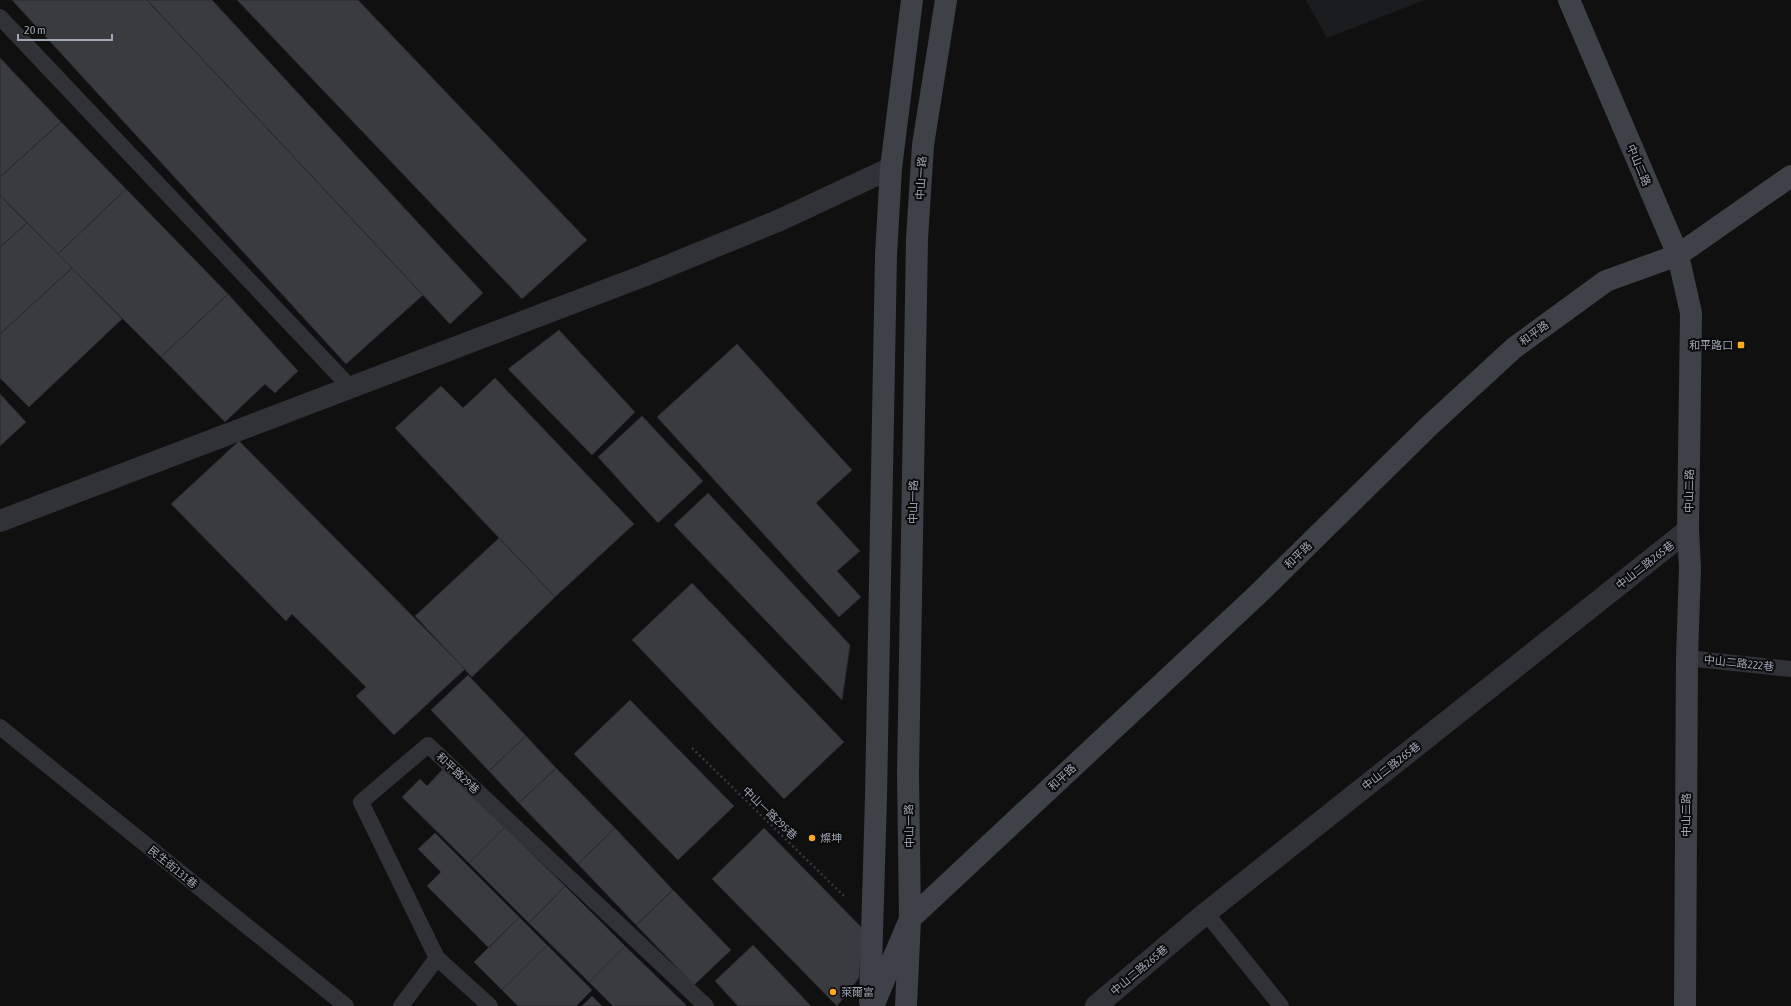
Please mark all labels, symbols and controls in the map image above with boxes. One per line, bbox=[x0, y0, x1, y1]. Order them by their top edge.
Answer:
scale bar bbox=[18, 16, 112, 42]
text: 20 m bbox=[24, 23, 46, 37]
street label: 中山二路 bbox=[1625, 142, 1653, 188]
street label: 中山一路 bbox=[914, 156, 928, 200]
street label: 和平路 bbox=[1517, 318, 1551, 348]
place label: 和平路口 bbox=[1689, 339, 1733, 351]
marker: 和平路口 bbox=[1736, 340, 1746, 350]
street label: 中山二路 bbox=[1683, 469, 1695, 513]
street label: 中山一路 bbox=[907, 480, 919, 524]
street label: 和平路 bbox=[1282, 539, 1314, 571]
street label: 中山二路265巷 bbox=[1614, 539, 1676, 591]
street label: 中山二路222巷 bbox=[1703, 653, 1775, 673]
street label: 中山二路265巷 bbox=[1360, 740, 1422, 792]
street label: 和平路29巷 bbox=[434, 750, 482, 796]
street label: 和平路 bbox=[1046, 761, 1078, 793]
street label: 中山一路295巷 bbox=[740, 784, 800, 842]
street label: 中山二路 bbox=[1680, 793, 1692, 837]
street label: 中山一路 bbox=[903, 804, 915, 848]
place label: 燦坤 bbox=[820, 832, 842, 844]
marker: 燦坤 bbox=[807, 833, 817, 843]
street label: 民生街131巷 bbox=[146, 844, 200, 890]
street label: 中山二路265巷 bbox=[1108, 943, 1170, 997]
place label: 萊爾富 bbox=[841, 986, 874, 998]
marker: 萊爾富 bbox=[828, 987, 838, 997]

